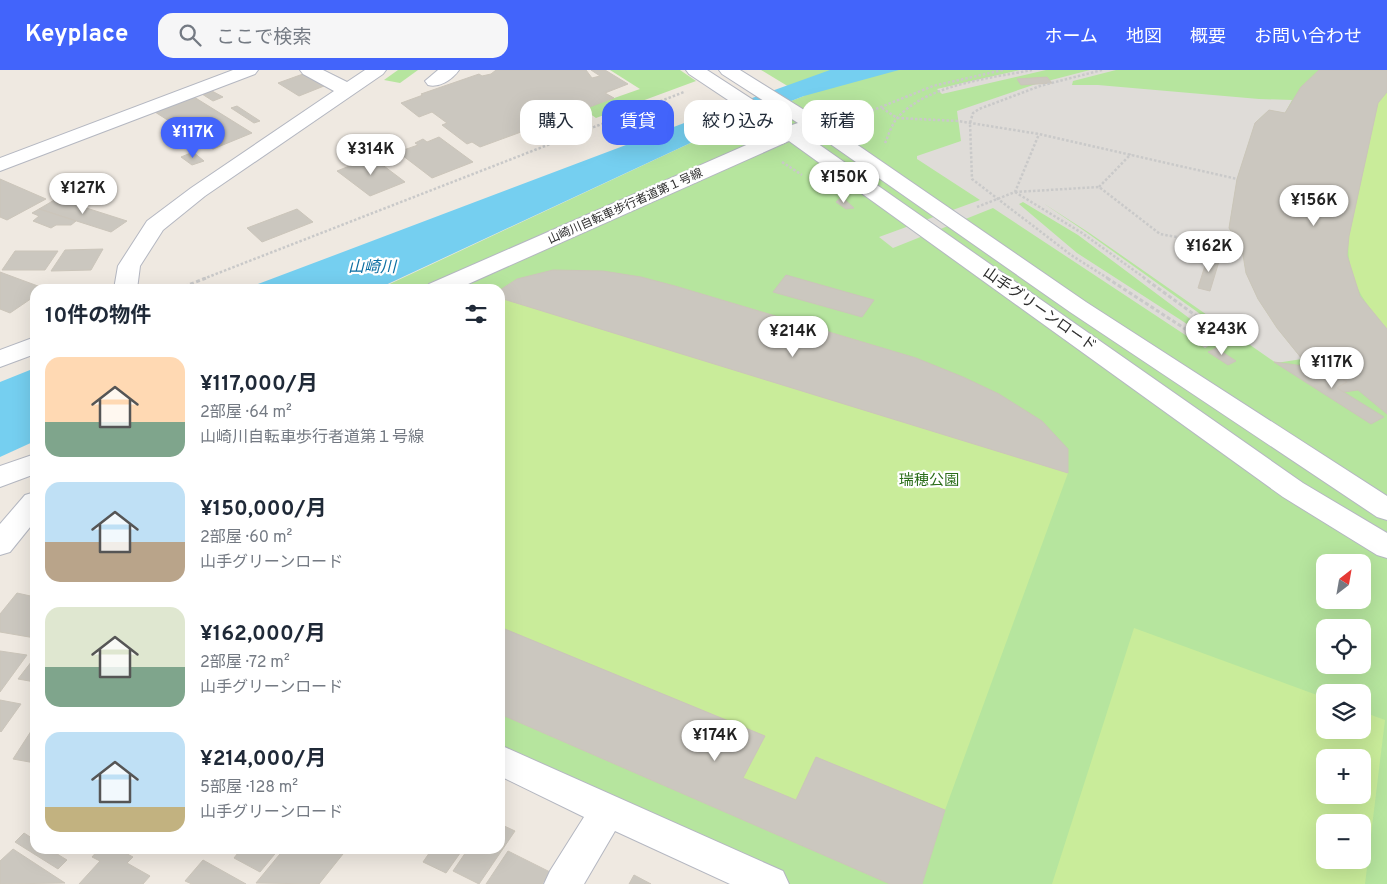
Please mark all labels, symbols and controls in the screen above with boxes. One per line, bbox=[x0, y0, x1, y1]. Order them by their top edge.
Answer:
search box bbox=[158, 13, 508, 58]
text: Keyplace bbox=[25, 20, 128, 50]
icon: search bbox=[176, 21, 204, 49]
text: ここで検索 bbox=[216, 26, 311, 50]
text: ホーム bbox=[1045, 26, 1098, 49]
text: 地図 bbox=[1126, 26, 1162, 49]
text: 概要 bbox=[1190, 26, 1226, 49]
text: お問い合わせ bbox=[1254, 26, 1362, 49]
chip: 購入 bbox=[520, 100, 592, 145]
chip: 賃貸 bbox=[602, 100, 674, 145]
chip: 絞り込み bbox=[684, 100, 792, 145]
chip: 新着 bbox=[802, 100, 874, 145]
pin: ¥117K bbox=[158, 116, 228, 159]
text: ¥117K bbox=[172, 123, 214, 143]
pin: ¥314K bbox=[336, 134, 406, 176]
text: ¥314K bbox=[347, 140, 395, 160]
pin: ¥150K bbox=[809, 162, 879, 204]
street label: 山崎川自転車歩行者道第１号線 bbox=[545, 165, 705, 248]
text: ¥150K bbox=[820, 168, 868, 188]
pin: ¥127K bbox=[48, 172, 118, 215]
text: ¥127K bbox=[60, 179, 106, 199]
pin: ¥156K bbox=[1279, 184, 1349, 227]
text: ¥156K bbox=[1290, 191, 1338, 211]
pin: ¥162K bbox=[1174, 230, 1244, 273]
text: ¥162K bbox=[1185, 237, 1233, 257]
water label: 山崎川 bbox=[348, 258, 398, 278]
street label: 山手グリーンロード bbox=[979, 264, 1100, 357]
icon: filters bbox=[462, 300, 490, 328]
text: 10件の物件 bbox=[45, 303, 151, 330]
pin: ¥243K bbox=[1187, 314, 1257, 356]
pin: ¥214K bbox=[758, 316, 828, 358]
text: ¥243K bbox=[1197, 320, 1247, 340]
text: ¥214K bbox=[769, 322, 817, 342]
pin: ¥117K bbox=[1297, 346, 1367, 389]
text: ¥117K bbox=[1311, 353, 1353, 373]
text: ¥117,000/月 bbox=[200, 371, 318, 398]
icon: home bbox=[85, 377, 145, 437]
text: 2部屋 · 64 m² bbox=[200, 403, 292, 423]
text: 山崎川自転車歩行者道第１号線 bbox=[200, 428, 424, 448]
park label: 瑞穂公園 bbox=[899, 472, 959, 491]
text: ¥150,000/月 bbox=[200, 496, 327, 523]
icon: home bbox=[85, 502, 145, 562]
text: 2部屋 · 60 m² bbox=[200, 528, 292, 548]
text: 山手グリーンロード bbox=[200, 553, 343, 573]
north arrow bbox=[1316, 554, 1371, 609]
map controls bbox=[1316, 554, 1371, 869]
button: locate bbox=[1316, 619, 1371, 674]
text: ¥162,000/月 bbox=[200, 621, 326, 648]
icon: home bbox=[85, 627, 145, 687]
text: 2部屋 · 72 m² bbox=[200, 653, 290, 673]
text: 山手グリーンロード bbox=[200, 678, 343, 698]
button: layers bbox=[1316, 684, 1371, 739]
pin: ¥174K bbox=[680, 720, 750, 762]
text: ¥174K bbox=[693, 726, 737, 746]
text: ¥214,000/月 bbox=[200, 746, 326, 773]
button: + bbox=[1316, 749, 1371, 804]
icon: home bbox=[85, 752, 145, 812]
text: 5部屋 · 128 m² bbox=[200, 778, 298, 798]
text: 山手グリーンロード bbox=[200, 803, 343, 823]
button: − bbox=[1316, 814, 1371, 869]

